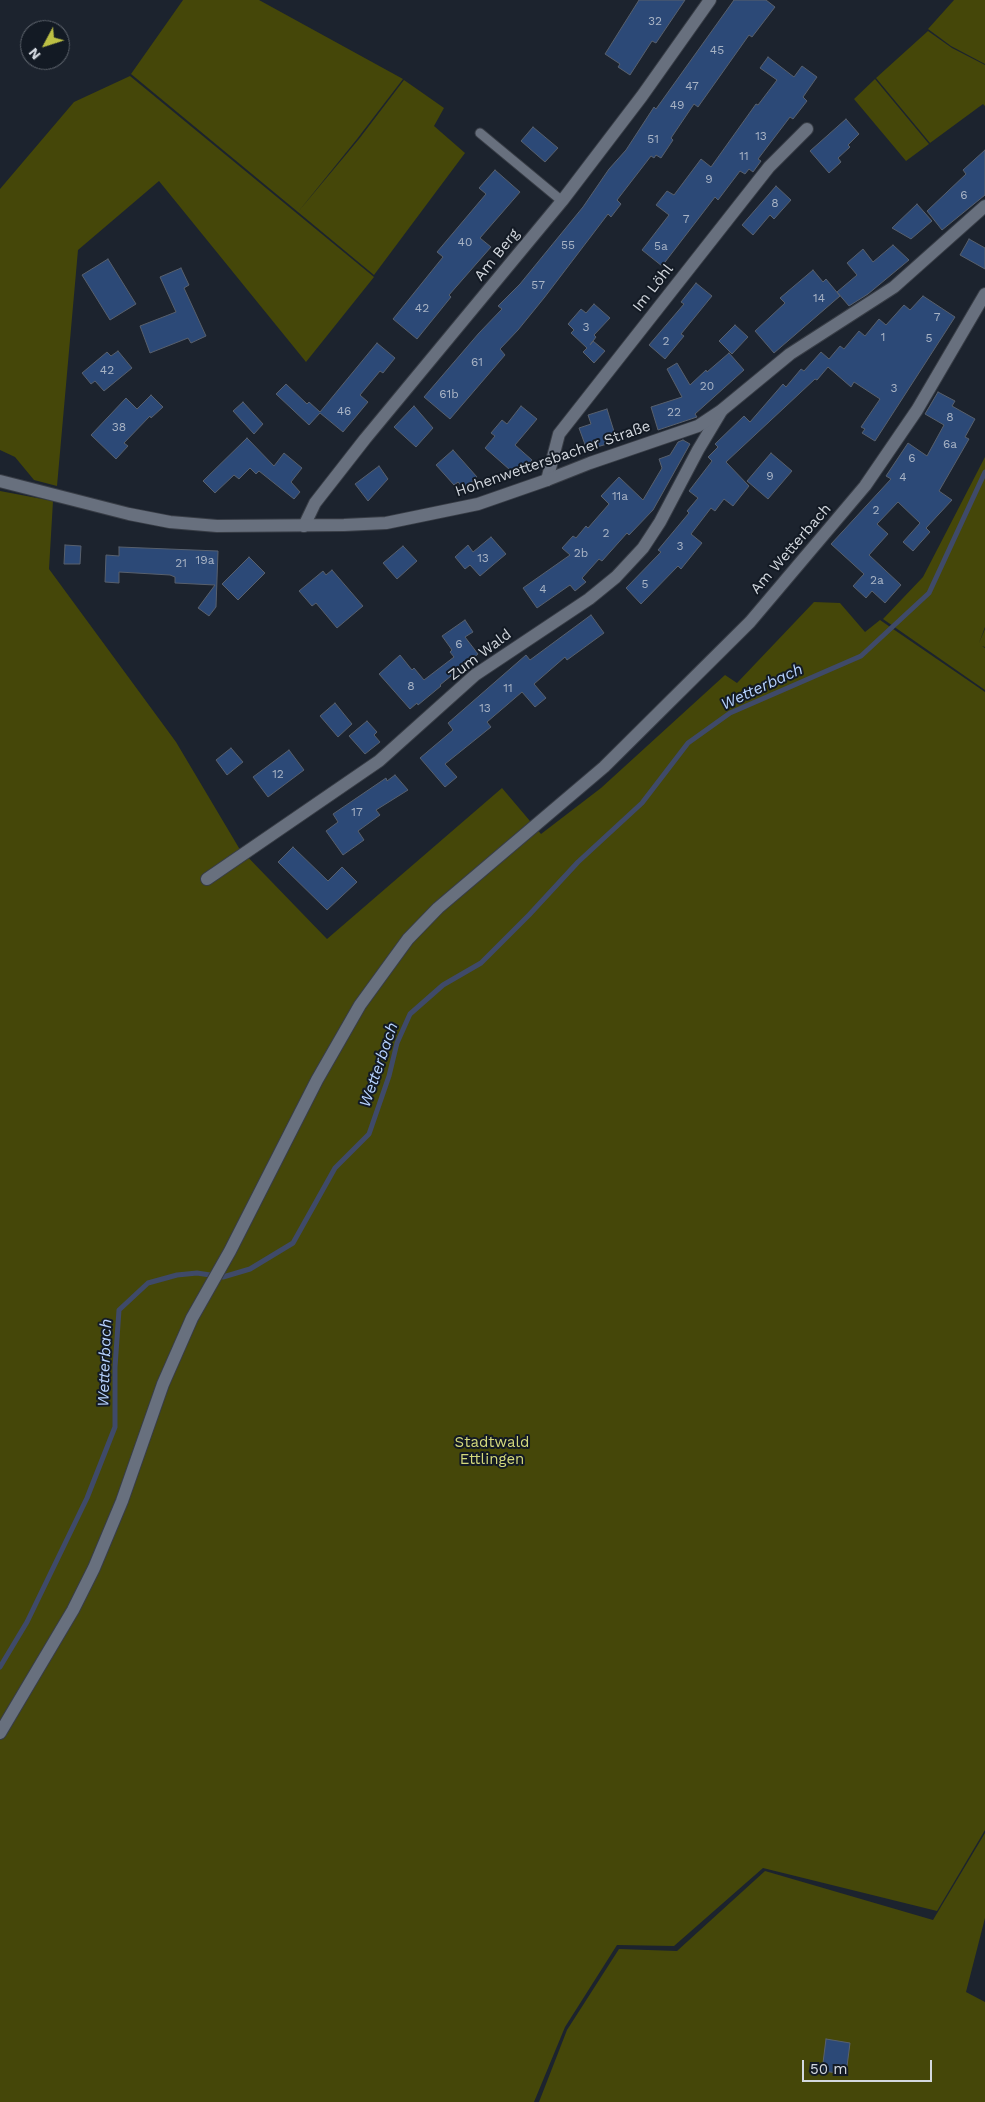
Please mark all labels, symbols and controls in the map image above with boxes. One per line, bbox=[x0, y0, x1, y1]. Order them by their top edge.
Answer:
house number: 32 bbox=[648, 14, 662, 28]
north arrow bbox=[20, 20, 70, 70]
house number: 45 bbox=[710, 43, 724, 57]
text: N bbox=[25, 45, 44, 63]
house number: 47 bbox=[685, 79, 699, 93]
house number: 49 bbox=[670, 98, 684, 112]
house number: 13 bbox=[755, 129, 767, 143]
house number: 51 bbox=[647, 132, 659, 146]
house number: 11 bbox=[739, 149, 749, 163]
house number: 9 bbox=[705, 172, 713, 186]
house number: 6 bbox=[960, 188, 968, 202]
house number: 8 bbox=[771, 196, 779, 210]
house number: 7 bbox=[683, 212, 689, 226]
street label: Am Berg bbox=[471, 225, 523, 285]
house number: 40 bbox=[458, 235, 472, 249]
house number: 55 bbox=[561, 238, 575, 252]
house number: 5a bbox=[654, 239, 668, 253]
street label: Im Löhl bbox=[629, 261, 677, 315]
house number: 57 bbox=[531, 278, 545, 292]
house number: 14 bbox=[813, 291, 825, 305]
house number: 42 bbox=[415, 301, 429, 315]
house number: 7 bbox=[934, 310, 940, 324]
house number: 3 bbox=[583, 320, 589, 334]
house number: 1 bbox=[881, 330, 885, 344]
house number: 5 bbox=[926, 331, 932, 345]
house number: 2 bbox=[663, 334, 669, 348]
house number: 61 bbox=[471, 355, 483, 369]
house number: 42 bbox=[100, 363, 114, 377]
house number: 20 bbox=[700, 379, 714, 393]
house number: 3 bbox=[891, 381, 897, 395]
house number: 61b bbox=[439, 387, 459, 401]
house number: 46 bbox=[337, 404, 351, 418]
house number: 22 bbox=[667, 405, 681, 419]
house number: 8 bbox=[946, 410, 954, 424]
street label: Hohenwettersbacher Straße bbox=[453, 417, 653, 501]
house number: 38 bbox=[112, 420, 126, 434]
house number: 6a bbox=[943, 437, 957, 451]
house number: 6 bbox=[908, 451, 916, 465]
house number: 9 bbox=[766, 469, 774, 483]
house number: 4 bbox=[899, 470, 907, 484]
house number: 11a bbox=[612, 489, 628, 503]
street label: Am Wetterbach bbox=[747, 500, 835, 598]
house number: 2 bbox=[873, 503, 879, 517]
house number: 2 bbox=[603, 526, 609, 540]
house number: 3 bbox=[677, 539, 683, 553]
house number: 2b bbox=[574, 546, 588, 560]
house number: 13 bbox=[477, 551, 489, 565]
house number: 19a bbox=[196, 553, 214, 567]
house number: 21 bbox=[175, 556, 187, 570]
house number: 2a bbox=[870, 573, 884, 587]
house number: 5 bbox=[642, 577, 648, 591]
house number: 4 bbox=[539, 582, 547, 596]
street label: Zum Wald bbox=[445, 626, 515, 684]
house number: 6 bbox=[455, 637, 463, 651]
water label: Wetterbach bbox=[718, 660, 806, 714]
house number: 8 bbox=[407, 679, 415, 693]
house number: 11 bbox=[503, 681, 513, 695]
house number: 13 bbox=[479, 701, 491, 715]
house number: 12 bbox=[272, 767, 284, 781]
house number: 17 bbox=[351, 805, 363, 819]
water label: Wetterbach bbox=[356, 1020, 402, 1110]
water label: Wetterbach bbox=[94, 1319, 116, 1407]
park label: Stadtwald Ettlingen bbox=[455, 1434, 529, 1469]
scale bar bbox=[805, 2050, 935, 2082]
text: 50 m bbox=[810, 2060, 847, 2078]

